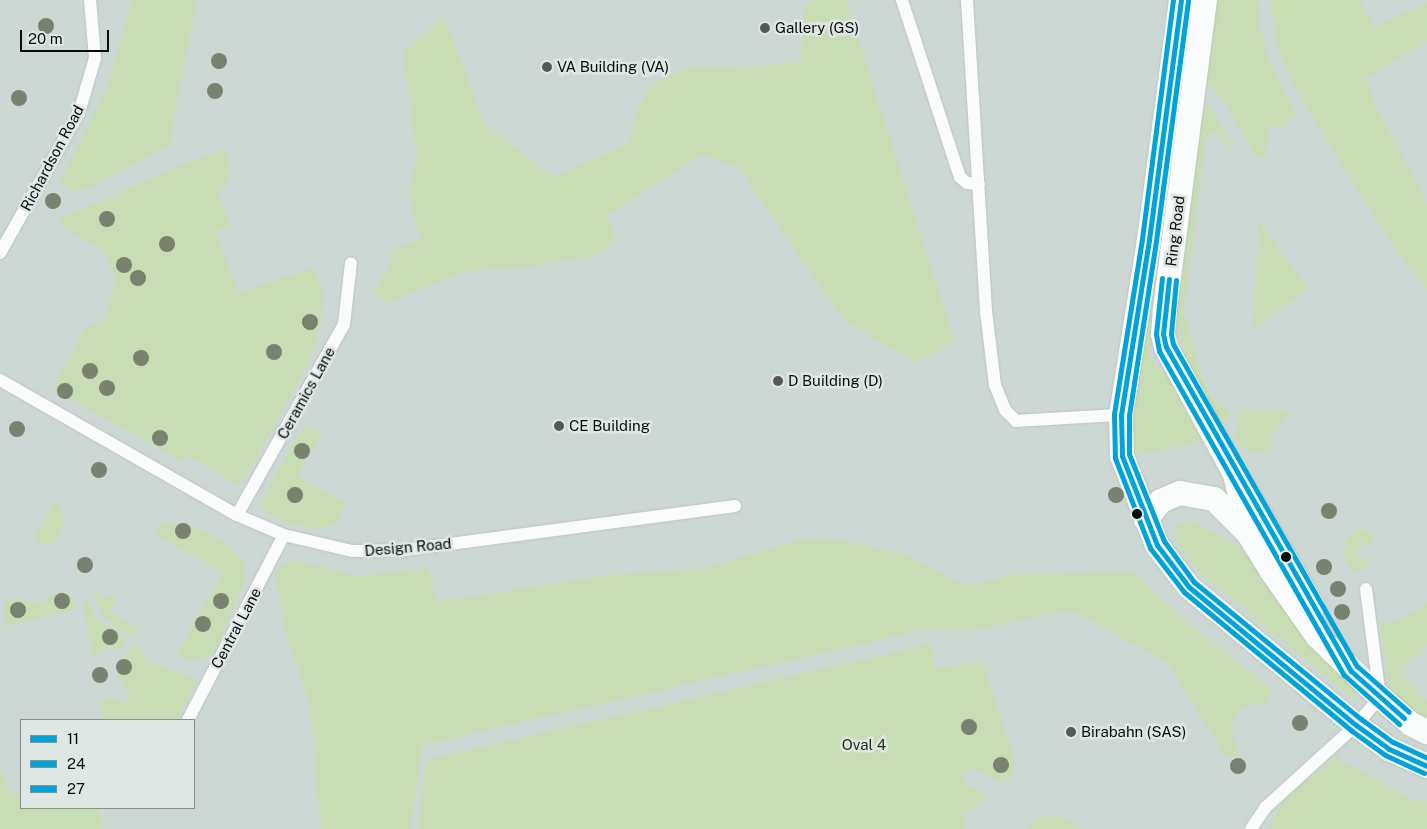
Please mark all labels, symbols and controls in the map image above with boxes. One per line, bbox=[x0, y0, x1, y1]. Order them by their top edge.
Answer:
place label: Gallery (GS) bbox=[775, 19, 859, 37]
scale bar bbox=[22, 20, 111, 52]
marker: Gallery (GS) bbox=[759, 22, 771, 34]
text: 20 m bbox=[28, 30, 63, 47]
place label: VA Building (VA) bbox=[557, 58, 669, 76]
marker: VA Building (VA) bbox=[541, 61, 553, 73]
street label: Richardson Road bbox=[17, 102, 87, 214]
street label: Ring Road bbox=[1162, 195, 1188, 267]
street label: Ceramics Lane bbox=[273, 344, 339, 442]
place label: D Building (D) bbox=[788, 372, 883, 390]
marker: D Building (D) bbox=[772, 375, 784, 387]
place label: CE Building bbox=[569, 417, 650, 435]
marker: CE Building bbox=[553, 420, 565, 432]
unlabelled marker bbox=[1132, 509, 1142, 519]
street label: Design Road bbox=[364, 534, 452, 560]
unlabelled marker bbox=[1281, 552, 1291, 562]
street label: Central Lane bbox=[207, 585, 265, 671]
legend bbox=[20, 719, 195, 809]
place label: Birabahn (SAS) bbox=[1081, 723, 1186, 741]
marker: Birabahn (SAS) bbox=[1065, 726, 1077, 738]
text: 11 bbox=[67, 730, 79, 747]
park label: Oval 4 bbox=[842, 736, 886, 754]
text: 24 bbox=[67, 755, 85, 772]
text: 27 bbox=[67, 780, 85, 797]

